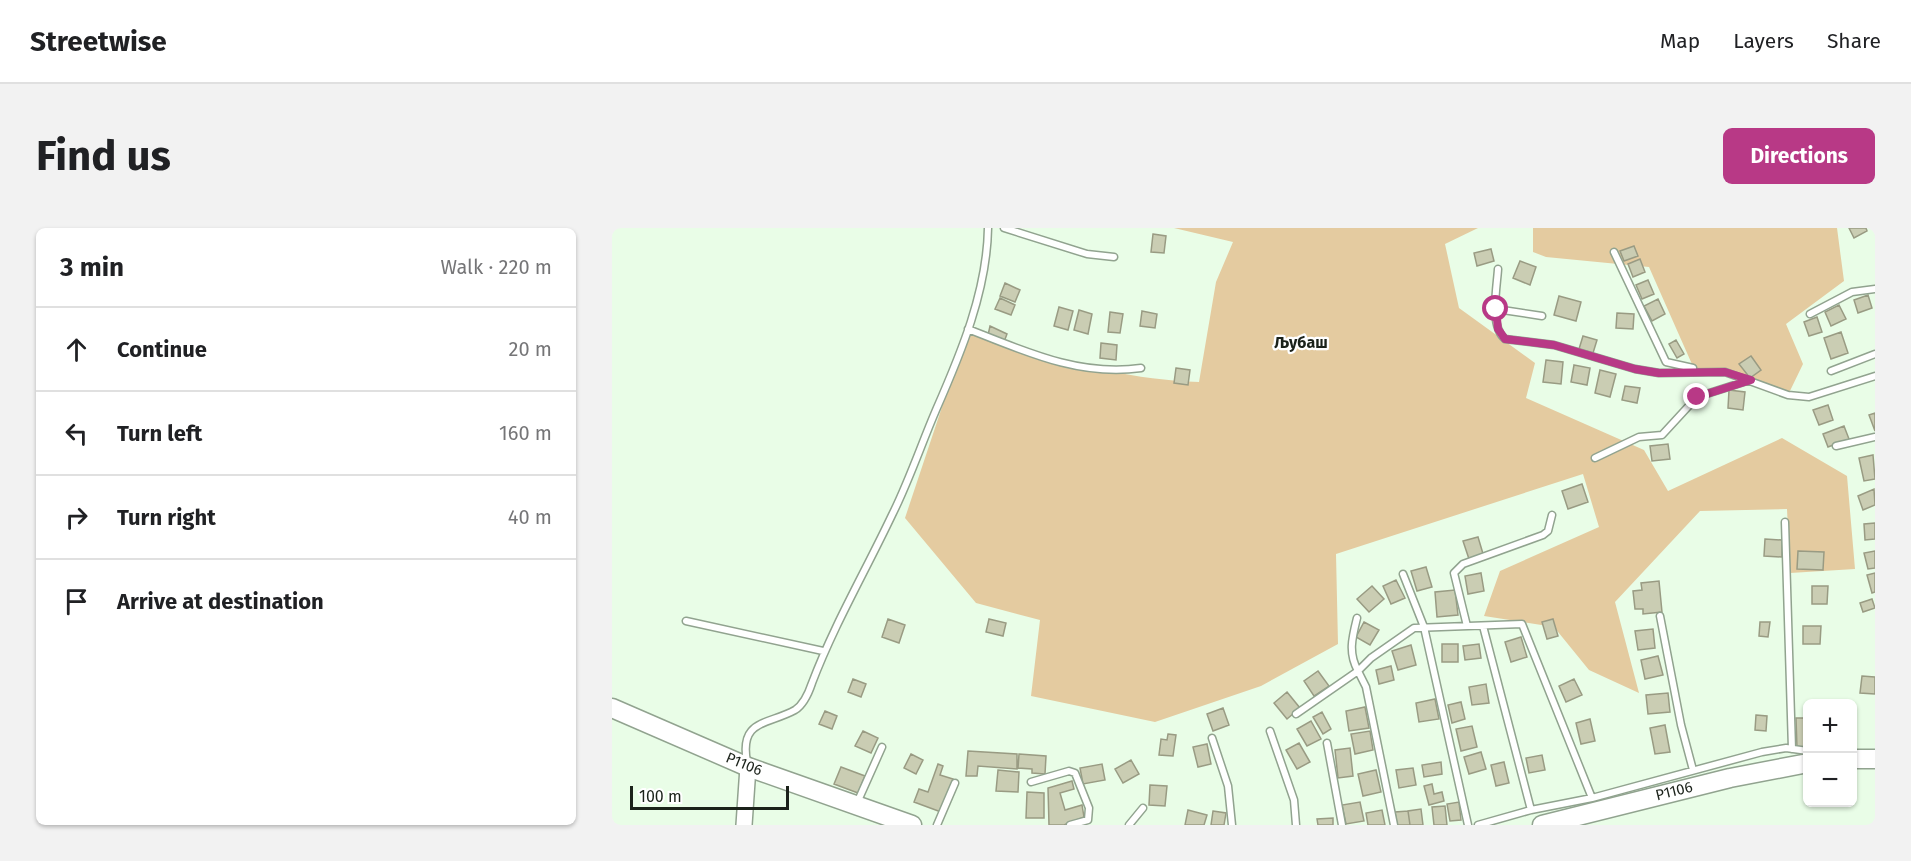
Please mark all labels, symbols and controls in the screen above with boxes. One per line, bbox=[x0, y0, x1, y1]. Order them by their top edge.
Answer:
text: Streetwise bbox=[30, 25, 167, 58]
text: Map bbox=[1660, 28, 1700, 54]
text: Layers bbox=[1733, 28, 1794, 54]
text: Share bbox=[1827, 28, 1881, 54]
button: Directions bbox=[1723, 128, 1875, 184]
text: Find us bbox=[36, 131, 171, 181]
text: 3 min bbox=[60, 252, 124, 283]
text: Walk · 220 m bbox=[441, 255, 552, 279]
route start bbox=[1482, 295, 1508, 321]
icon: ahead bbox=[60, 333, 93, 366]
district label: Љубаш bbox=[1274, 333, 1328, 352]
text: Continue bbox=[117, 336, 207, 363]
text: 20 m bbox=[509, 337, 552, 361]
route end bbox=[1683, 383, 1709, 409]
icon: left bbox=[60, 417, 93, 450]
text: Turn left bbox=[117, 420, 202, 447]
text: 160 m bbox=[499, 421, 552, 445]
icon: right bbox=[60, 501, 93, 534]
text: Turn right bbox=[117, 504, 216, 531]
text: 40 m bbox=[508, 505, 552, 529]
icon: arrive bbox=[60, 585, 93, 618]
text: Arrive at destination bbox=[117, 588, 324, 615]
map controls bbox=[1803, 699, 1857, 807]
button: + bbox=[1803, 699, 1857, 753]
street label: P1106 bbox=[723, 749, 765, 779]
button: − bbox=[1803, 753, 1857, 807]
street label: P1106 bbox=[1654, 778, 1694, 804]
scale bar bbox=[630, 783, 789, 810]
text: 100 m bbox=[639, 787, 682, 806]

